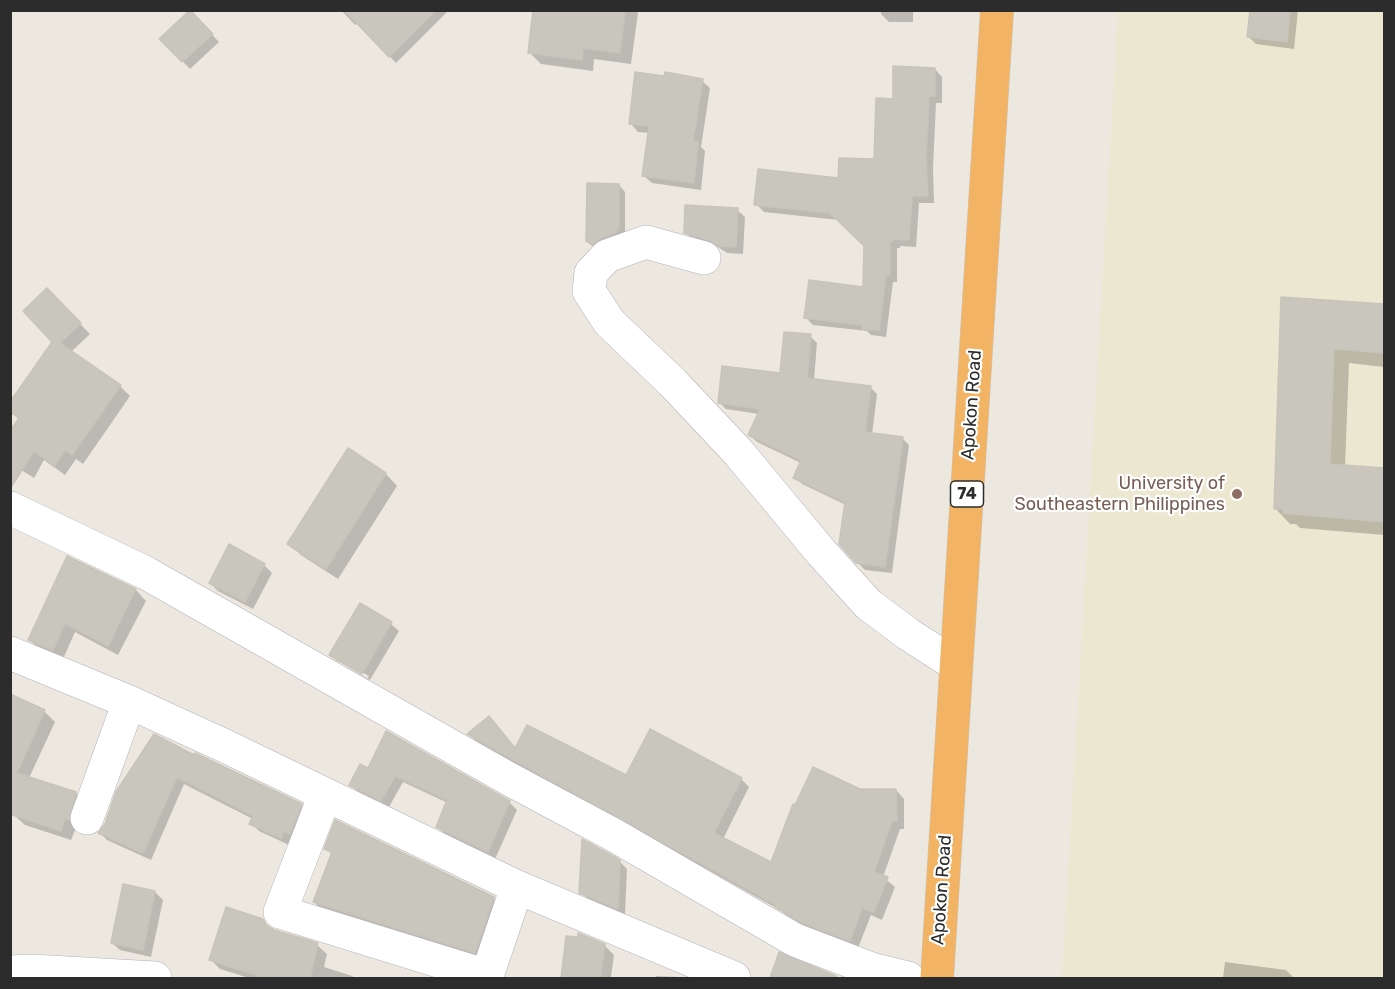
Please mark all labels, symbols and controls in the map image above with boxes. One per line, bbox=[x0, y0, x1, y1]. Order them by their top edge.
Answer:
street label: Apokon Road bbox=[957, 349, 987, 461]
place label: University of Southeastern Philippines bbox=[1015, 473, 1225, 516]
road number: 74 bbox=[950, 481, 984, 507]
marker: University of Southeastern Philippines bbox=[1230, 487, 1244, 501]
street label: Apokon Road bbox=[927, 834, 957, 946]

